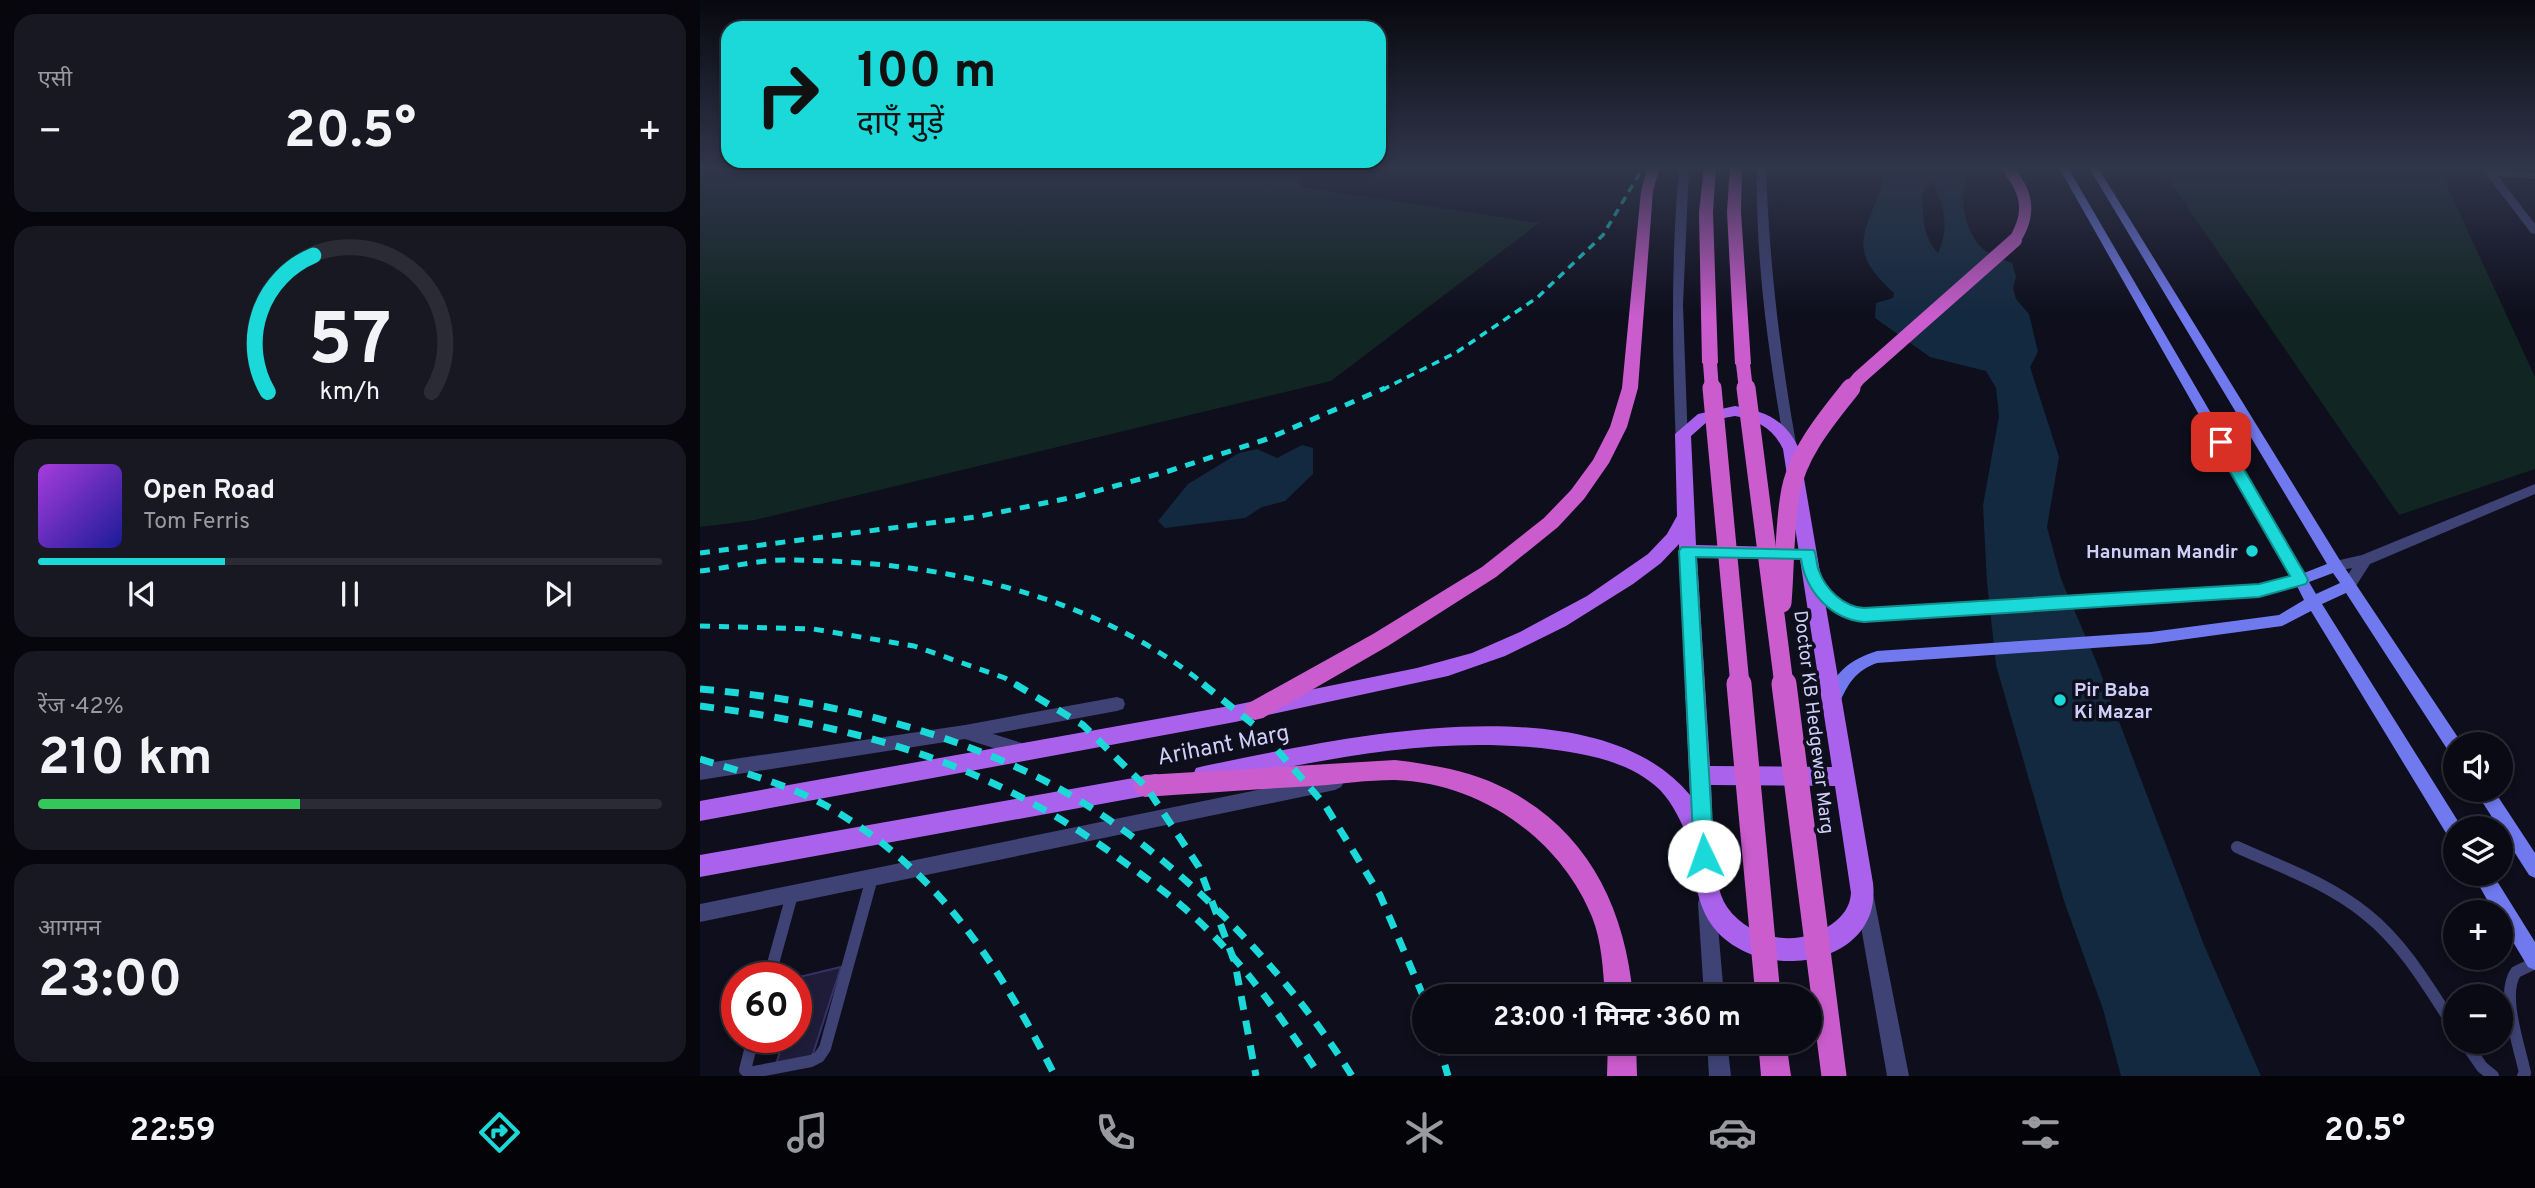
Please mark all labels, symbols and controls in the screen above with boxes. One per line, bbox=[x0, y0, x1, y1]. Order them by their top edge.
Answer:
text: 100 m bbox=[857, 43, 996, 105]
icon: right bbox=[742, 49, 833, 140]
text: एसी bbox=[38, 66, 72, 95]
text: 20.5° bbox=[284, 100, 416, 166]
text: दाएँ मुड़ें bbox=[857, 105, 944, 145]
text: − bbox=[38, 109, 63, 158]
text: + bbox=[637, 109, 662, 158]
text: 57 bbox=[308, 298, 392, 390]
text: km/h bbox=[320, 376, 380, 408]
pin bbox=[2191, 412, 2251, 472]
icon: arrive bbox=[2202, 423, 2240, 461]
text: Open Road bbox=[143, 475, 275, 508]
text: Tom Ferris bbox=[143, 508, 250, 537]
place label: Hanuman Mandir bbox=[2086, 541, 2238, 565]
marker: Hanuman Mandir bbox=[2244, 543, 2260, 559]
icon: previous bbox=[123, 575, 161, 613]
icon: pause bbox=[331, 575, 369, 613]
icon: next bbox=[539, 575, 577, 613]
street label: Doctor KB Hedgewar Marg bbox=[1787, 609, 1839, 835]
place label: Pir Baba Ki Mazar bbox=[2074, 679, 2153, 725]
marker: Pir Baba Ki Mazar bbox=[2052, 692, 2068, 708]
text: रेंज · 42% bbox=[38, 693, 124, 722]
street label: Arihant Marg bbox=[1155, 719, 1292, 773]
text: 210 km bbox=[38, 727, 213, 793]
map controls bbox=[2443, 732, 2513, 1054]
button: sound bbox=[2443, 732, 2513, 802]
button: layers bbox=[2443, 816, 2513, 886]
position arrow bbox=[1667, 819, 1741, 893]
button: + bbox=[2443, 900, 2513, 970]
text: आगमन bbox=[38, 915, 101, 944]
text: 23:00 bbox=[38, 949, 182, 1015]
speed limit sign: 60 bbox=[721, 962, 812, 1053]
button: − bbox=[2443, 984, 2513, 1054]
text: 23:00 · 1 मिनट · 360 m bbox=[1493, 1002, 1741, 1035]
icon: directions bbox=[475, 1108, 524, 1157]
icon: music bbox=[783, 1108, 832, 1157]
icon: phone bbox=[1091, 1108, 1140, 1157]
icon: climate bbox=[1400, 1108, 1449, 1157]
icon: car bbox=[1708, 1108, 1757, 1157]
icon: filters bbox=[2016, 1108, 2065, 1157]
text: 22:59 bbox=[130, 1112, 216, 1152]
text: 20.5° bbox=[2324, 1112, 2405, 1152]

